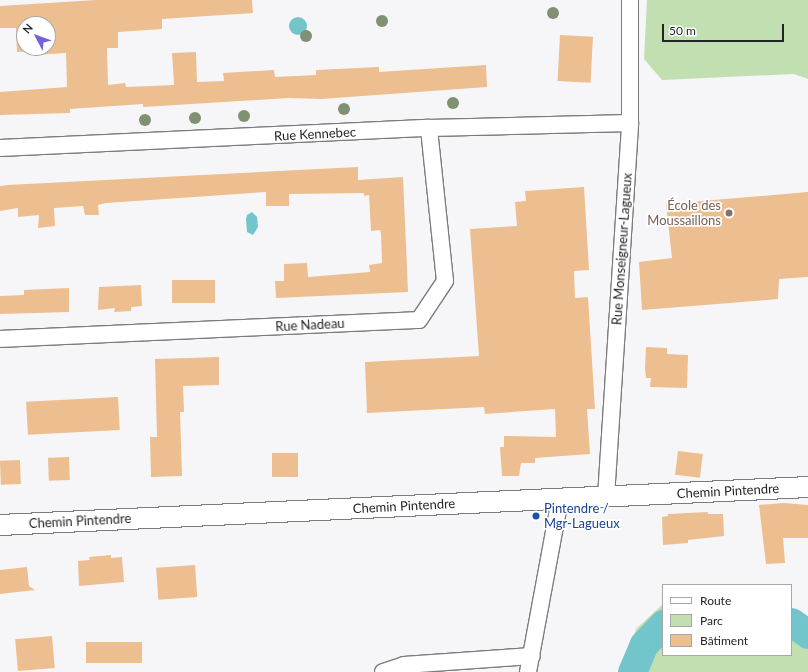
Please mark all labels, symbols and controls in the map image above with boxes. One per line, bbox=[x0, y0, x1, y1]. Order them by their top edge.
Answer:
north arrow bbox=[16, 16, 56, 56]
scale bar bbox=[664, 16, 786, 42]
text: N bbox=[20, 21, 35, 36]
text: 50 m bbox=[669, 23, 696, 38]
street label: Rue Kennebec bbox=[274, 124, 356, 144]
street label: Rue Monseigneur-Lagueux bbox=[609, 172, 635, 326]
place label: École des Moussaillons bbox=[647, 198, 721, 229]
marker: École des Moussaillons bbox=[724, 208, 734, 218]
street label: Rue Nadeau bbox=[275, 315, 345, 335]
street label: Chemin Pintendre bbox=[676, 481, 780, 501]
street label: Chemin Pintendre bbox=[352, 496, 456, 516]
place label: Pintendre / Mgr-Lagueux bbox=[544, 501, 620, 532]
street label: Chemin Pintendre bbox=[28, 511, 132, 531]
marker: Pintendre / Mgr-Lagueux bbox=[531, 511, 541, 521]
legend bbox=[662, 584, 792, 656]
text: Route bbox=[700, 593, 731, 608]
text: Parc bbox=[700, 613, 723, 628]
text: Bâtiment bbox=[700, 633, 748, 648]

